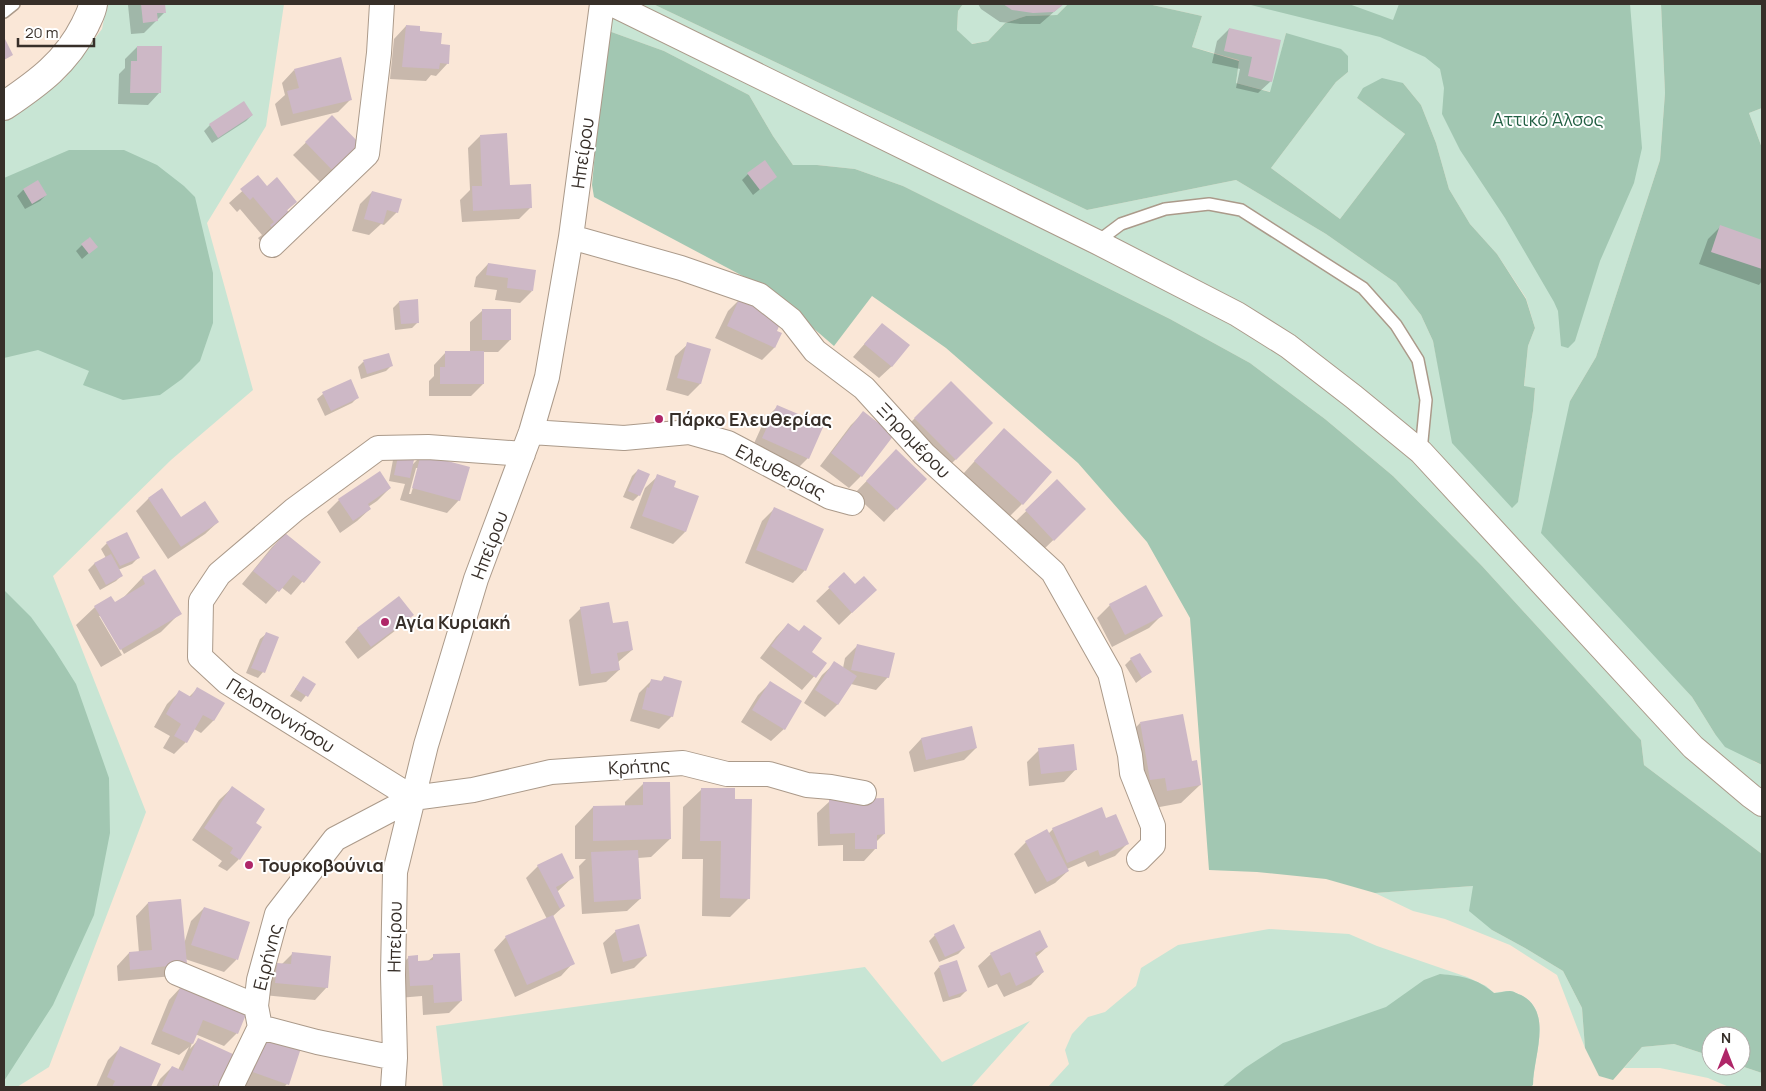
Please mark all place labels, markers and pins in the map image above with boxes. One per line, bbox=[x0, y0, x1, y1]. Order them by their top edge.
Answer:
place label: Πάρκο Ελευθερίας bbox=[669, 407, 832, 431]
marker: Πάρκο Ελευθερίας bbox=[653, 413, 665, 425]
place label: Αγία Κυριακή bbox=[395, 610, 511, 634]
marker: Αγία Κυριακή bbox=[379, 616, 391, 628]
place label: Τουρκοβούνια bbox=[259, 853, 384, 877]
marker: Τουρκοβούνια bbox=[243, 859, 255, 871]

